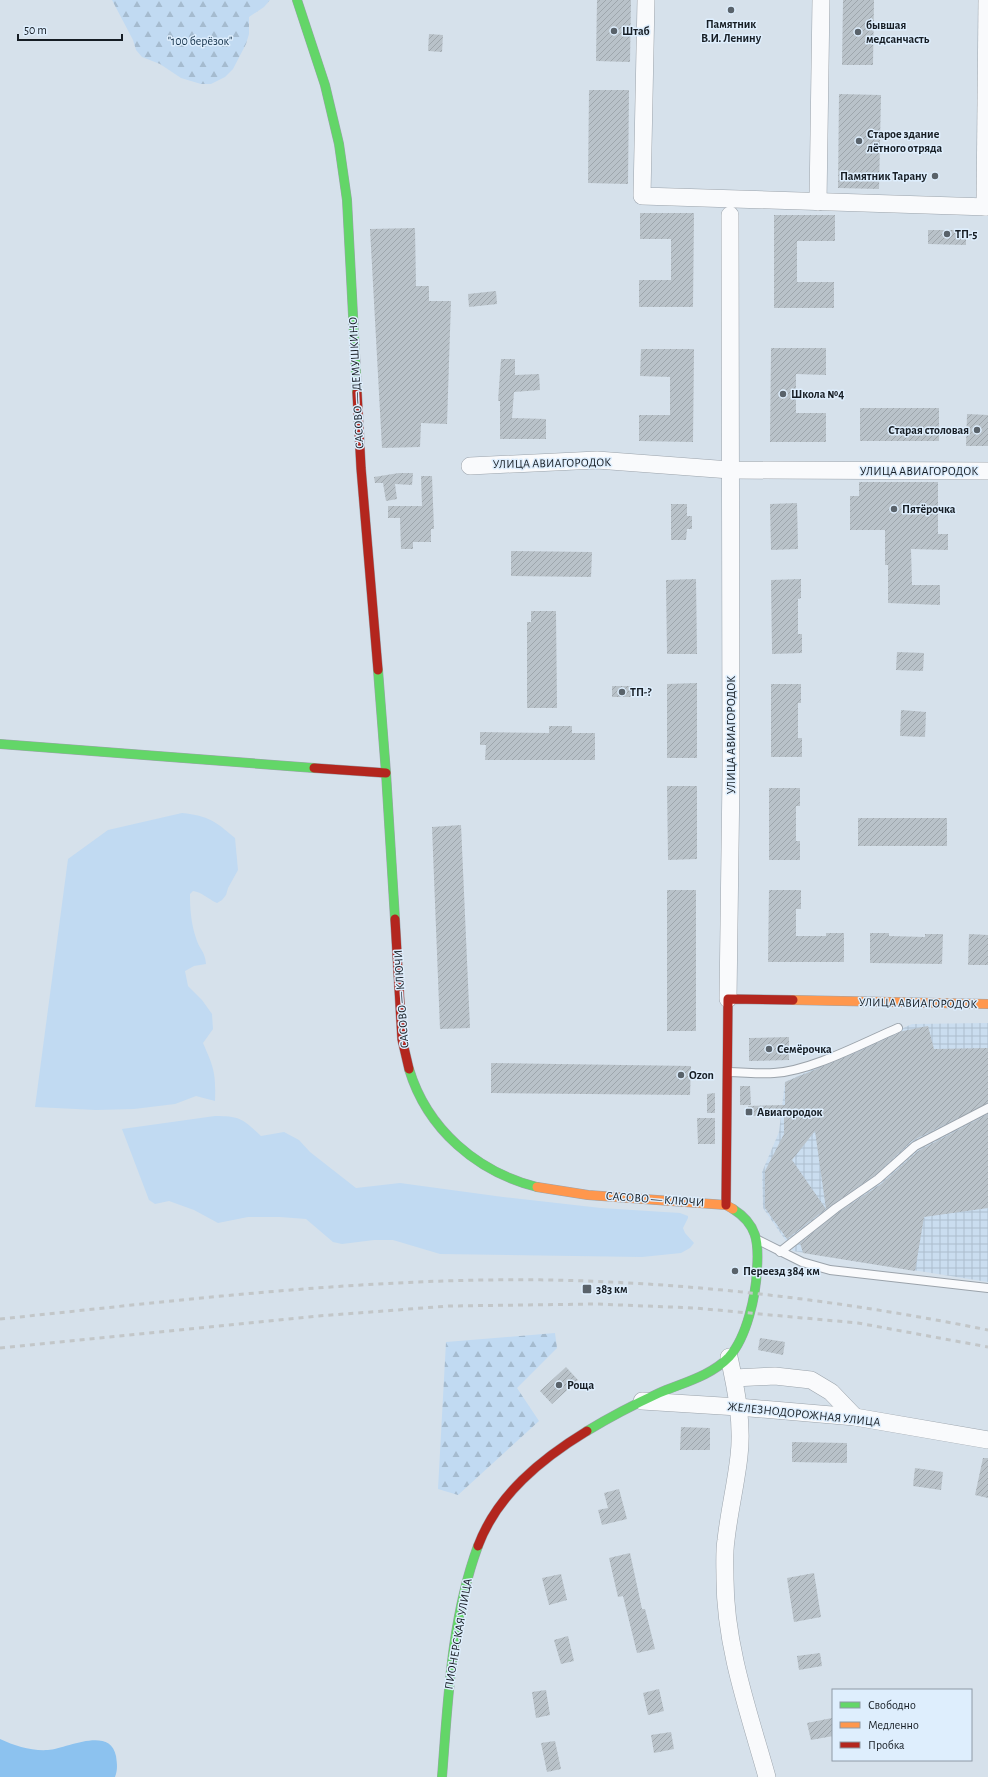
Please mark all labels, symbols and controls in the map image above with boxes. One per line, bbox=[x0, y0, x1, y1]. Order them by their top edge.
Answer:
marker: Памятник В.И. Ленину bbox=[726, 5, 736, 15]
scale bar bbox=[18, 16, 122, 42]
place label: Памятник В.И. Ленину bbox=[701, 18, 762, 45]
place label: бывшая медсанчасть bbox=[866, 19, 930, 45]
text: 50 m bbox=[24, 24, 47, 36]
place label: Штаб bbox=[622, 25, 650, 37]
marker: Штаб bbox=[609, 26, 619, 36]
marker: бывшая медсанчасть bbox=[853, 27, 863, 37]
park label: "100 берёзок" bbox=[168, 35, 232, 47]
place label: Старое здание лётного отряда bbox=[867, 128, 943, 154]
marker: Старое здание лётного отряда bbox=[854, 136, 864, 146]
place label: Памятник Тарану bbox=[840, 170, 928, 183]
marker: Памятник Тарану bbox=[930, 171, 940, 181]
place label: ТП-5 bbox=[955, 228, 977, 240]
marker: ТП-5 bbox=[942, 229, 952, 239]
street label: САСОВО — ДЕМУШКИНО bbox=[347, 317, 365, 449]
place label: Школа №4 bbox=[791, 388, 844, 400]
marker: Школа №4 bbox=[778, 389, 788, 399]
place label: Старая столовая bbox=[888, 424, 969, 436]
marker: Старая столовая bbox=[972, 425, 982, 435]
street label: УЛИЦА АВИАГОРОДОК bbox=[493, 456, 611, 470]
street label: УЛИЦА АВИАГОРОДОК bbox=[860, 465, 978, 477]
place label: Пятёрочка bbox=[902, 503, 956, 515]
marker: Пятёрочка bbox=[889, 504, 899, 514]
street label: УЛИЦА АВИАГОРОДОК bbox=[725, 676, 737, 794]
place label: ТП-? bbox=[630, 686, 652, 698]
marker: ТП-? bbox=[617, 687, 627, 697]
street label: САСОВО — КЛЮЧИ bbox=[392, 949, 410, 1049]
street label: УЛИЦА АВИАГОРОДОК bbox=[859, 996, 977, 1010]
place label: Семёрочка bbox=[777, 1043, 832, 1055]
marker: Семёрочка bbox=[764, 1044, 774, 1054]
place label: Ozon bbox=[689, 1069, 714, 1081]
marker: Ozon bbox=[676, 1070, 686, 1080]
place label: Авиагородок bbox=[757, 1106, 823, 1118]
marker: Авиагородок bbox=[744, 1107, 754, 1117]
street label: САСОВО — КЛЮЧИ bbox=[605, 1190, 705, 1208]
place label: Переезд 384 км bbox=[743, 1265, 820, 1277]
marker: Переезд 384 км bbox=[730, 1266, 740, 1276]
marker: 383 км bbox=[581, 1283, 593, 1295]
place label: 383 км bbox=[596, 1283, 628, 1295]
place label: Роща bbox=[567, 1379, 595, 1391]
marker: Роща bbox=[554, 1380, 564, 1390]
street label: ЖЕЛЕЗНОДОРОЖНАЯ УЛИЦА bbox=[727, 1400, 881, 1428]
street label: ПИОНЕРСКАЯ УЛИЦА bbox=[442, 1578, 474, 1690]
legend bbox=[832, 1689, 972, 1761]
text: Свободно bbox=[868, 1699, 916, 1711]
text: Медленно bbox=[868, 1719, 919, 1731]
text: Пробка bbox=[868, 1739, 905, 1751]

